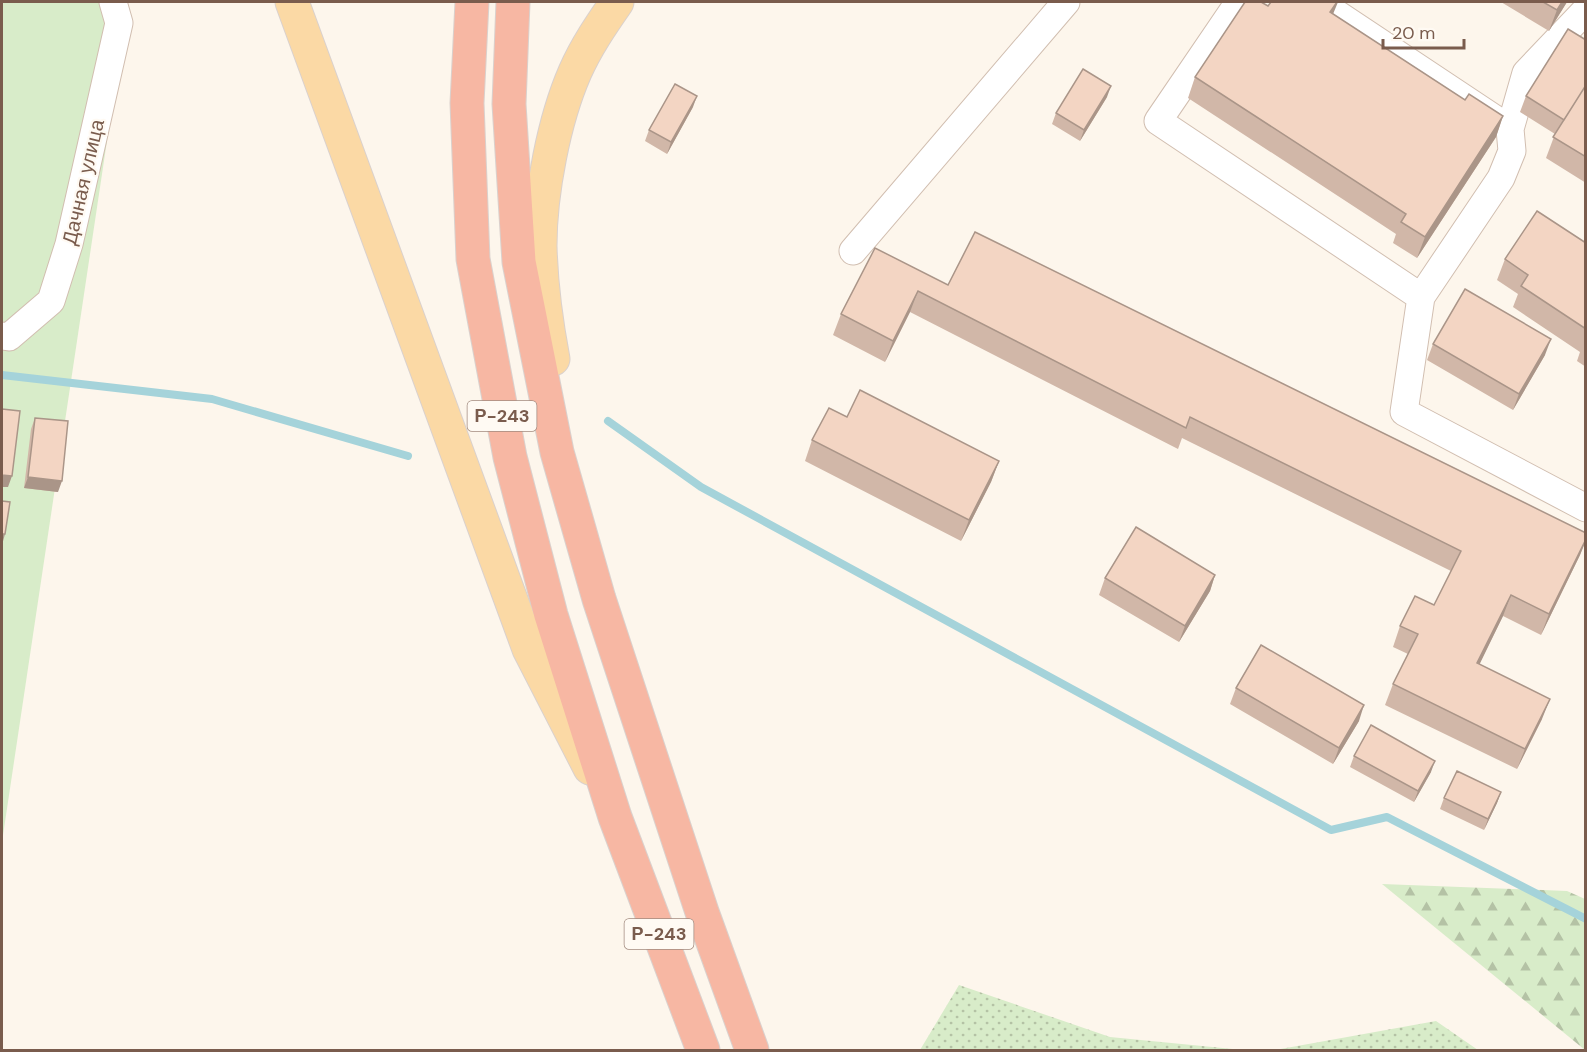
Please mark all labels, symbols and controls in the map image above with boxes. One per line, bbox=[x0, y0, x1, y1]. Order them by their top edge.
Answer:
scale bar bbox=[1383, 12, 1464, 50]
text: 20 m bbox=[1392, 21, 1435, 45]
street label: Дачная улица bbox=[56, 116, 110, 247]
road number: Р-243 bbox=[468, 401, 536, 431]
road number: Р-243 bbox=[624, 919, 694, 949]

